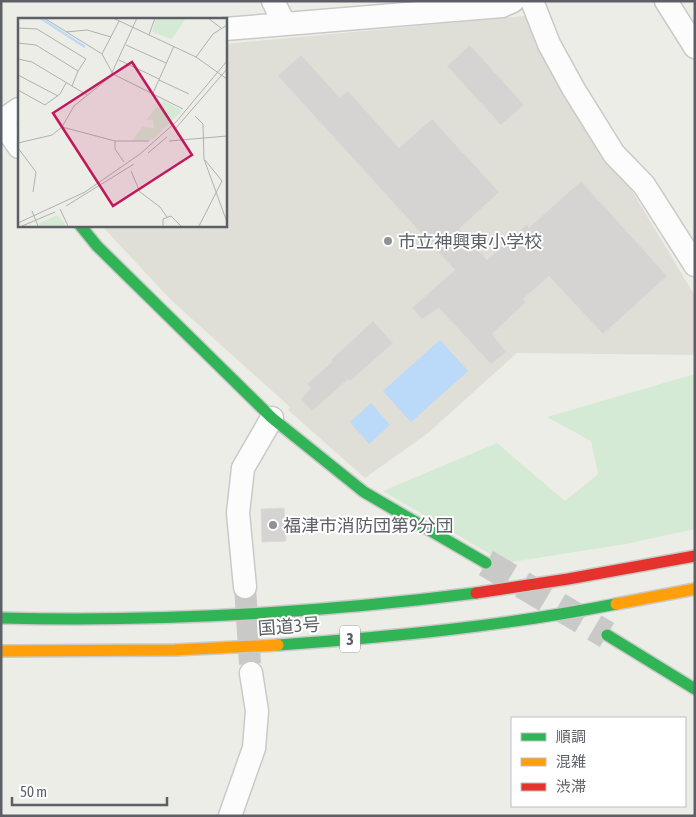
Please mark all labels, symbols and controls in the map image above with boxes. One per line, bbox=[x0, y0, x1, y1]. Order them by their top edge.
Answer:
inset map bbox=[18, 18, 226, 226]
place label: 市立神興東小学校 bbox=[398, 231, 542, 252]
marker: 市立神興東小学校 bbox=[382, 235, 394, 247]
place label: 福津市消防団第9分団 bbox=[283, 515, 453, 536]
marker: 福津市消防団第9分団 bbox=[267, 519, 279, 531]
street label: 国道3号 bbox=[257, 613, 321, 639]
road number: 3 bbox=[340, 626, 360, 652]
legend bbox=[511, 717, 686, 807]
text: 順調 bbox=[556, 728, 586, 745]
text: 混雑 bbox=[556, 753, 586, 770]
scale bar bbox=[12, 774, 168, 806]
text: 渋滞 bbox=[556, 778, 586, 795]
text: 50 m bbox=[20, 783, 47, 800]

